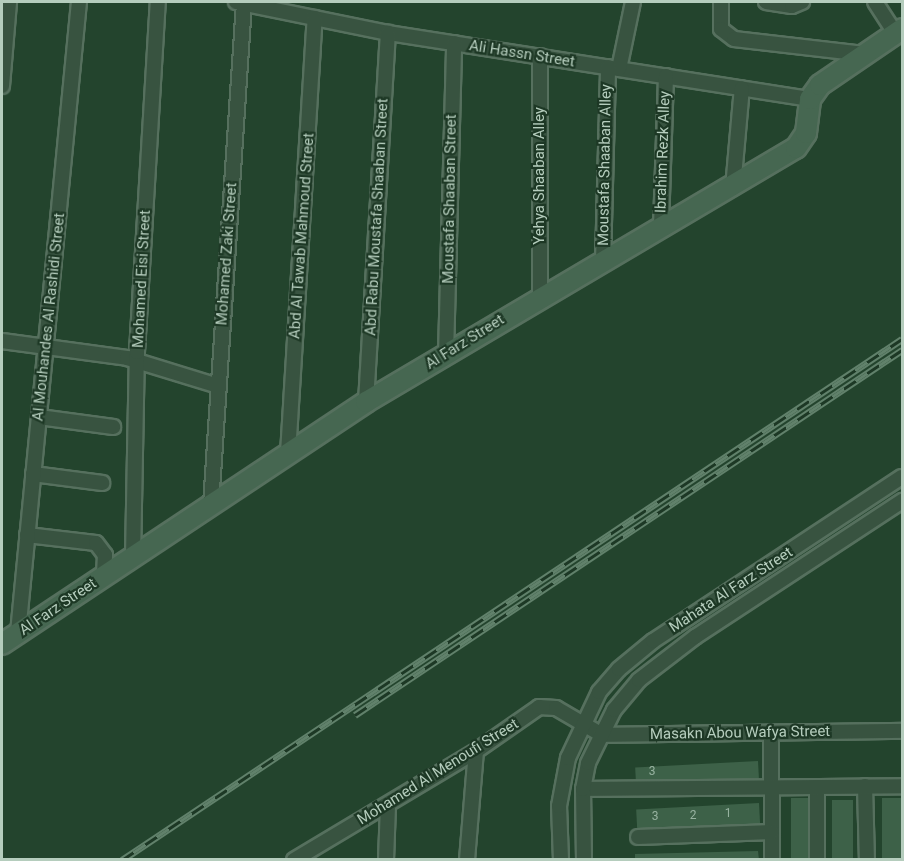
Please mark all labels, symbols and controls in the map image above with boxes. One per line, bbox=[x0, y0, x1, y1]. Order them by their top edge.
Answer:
street label: Ali Hassn Street bbox=[468, 37, 576, 71]
street label: Moustafa Shaaban Alley bbox=[595, 84, 615, 246]
street label: Ibrahim Rezk Alley bbox=[652, 91, 674, 213]
street label: Abd Rabu Moustafa Shaaban Street bbox=[362, 98, 392, 336]
street label: Yehya Shaaban Alley bbox=[531, 107, 549, 245]
street label: Moustafa Shaaban Street bbox=[440, 114, 460, 284]
street label: Abd Al Tawab Mahmoud Street bbox=[286, 132, 318, 340]
street label: Mohamed Zaki Street bbox=[213, 182, 241, 326]
street label: Mohamed Eisi Street bbox=[129, 210, 155, 348]
street label: Al Mouhandes Al Rashidi Street bbox=[29, 212, 69, 422]
street label: Al Farz Street bbox=[422, 311, 508, 373]
street label: Mahata Al Farz Street bbox=[666, 543, 796, 637]
street label: Al Farz Street bbox=[16, 575, 100, 639]
street label: Mohamed Al Menoufi Street bbox=[354, 715, 522, 829]
street label: Masakn Abou Wafya Street bbox=[650, 722, 830, 744]
house number: 3 bbox=[649, 765, 655, 779]
house number: 1 bbox=[725, 807, 731, 821]
house number: 2 bbox=[690, 809, 696, 823]
house number: 3 bbox=[652, 810, 658, 824]

